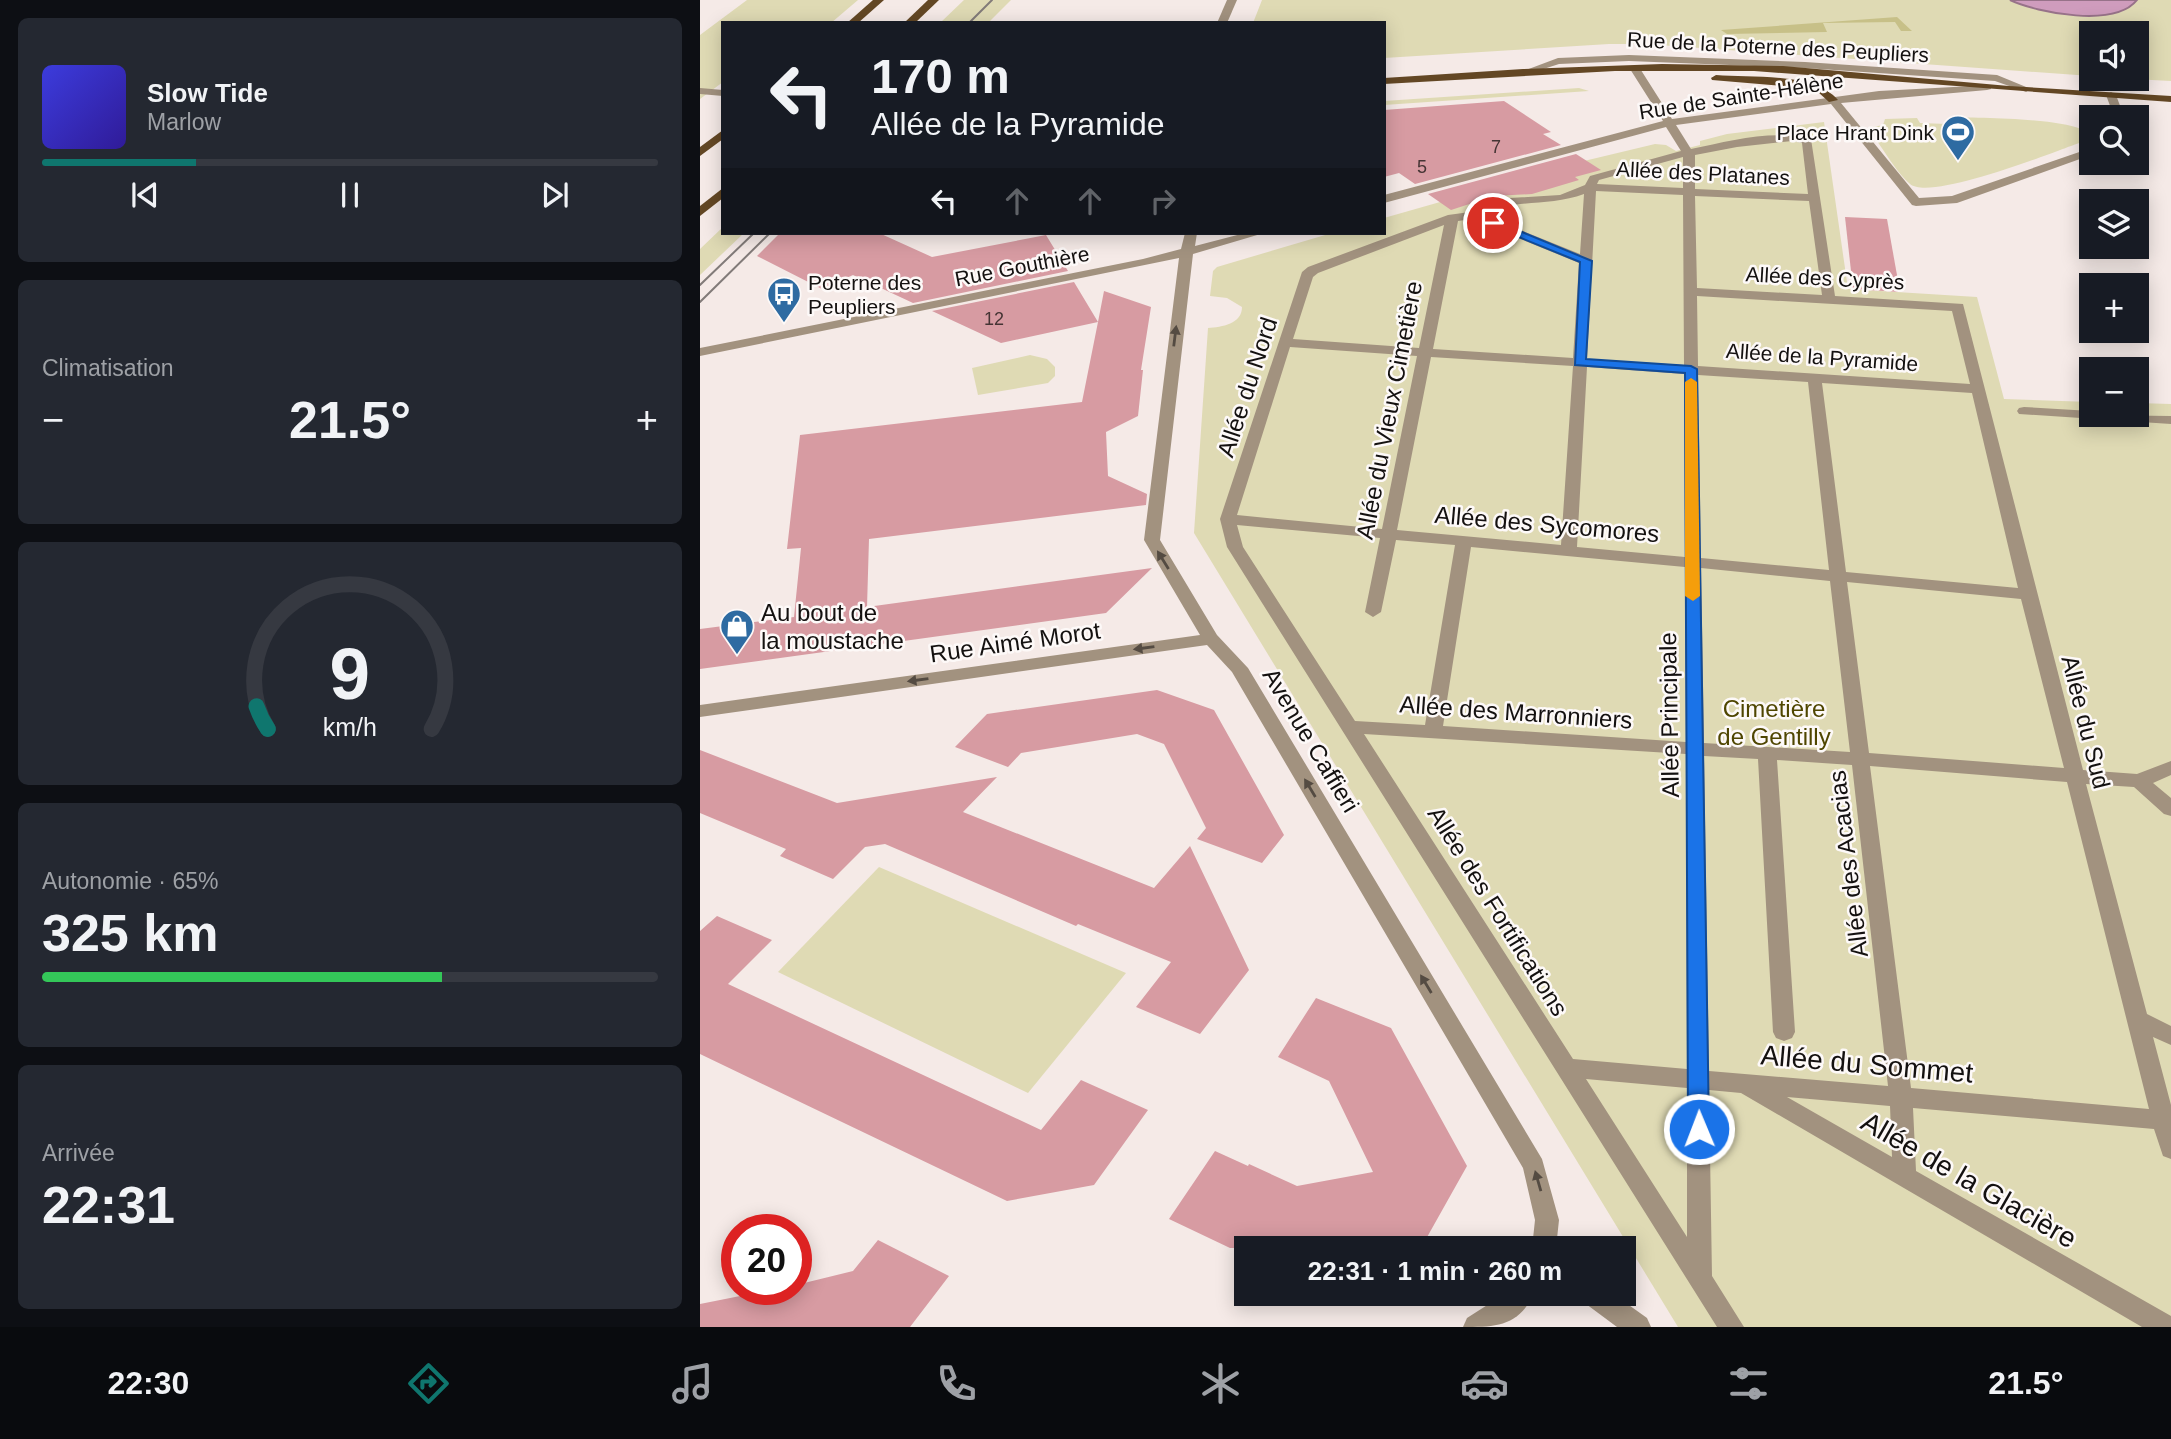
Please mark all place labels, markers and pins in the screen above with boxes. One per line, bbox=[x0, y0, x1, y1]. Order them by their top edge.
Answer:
sports icon: Place Hrant Dink bbox=[1939, 113, 1977, 162]
place label: Place Hrant Dink bbox=[1776, 121, 1934, 144]
pin bbox=[1463, 193, 1523, 253]
place label: Poterne des Peupliers bbox=[808, 271, 921, 318]
bus stop icon: Poterne des Peupliers bbox=[765, 275, 803, 324]
place label: Au bout de la moustache bbox=[761, 599, 904, 654]
shop icon: Au bout de la moustache bbox=[718, 607, 756, 656]

